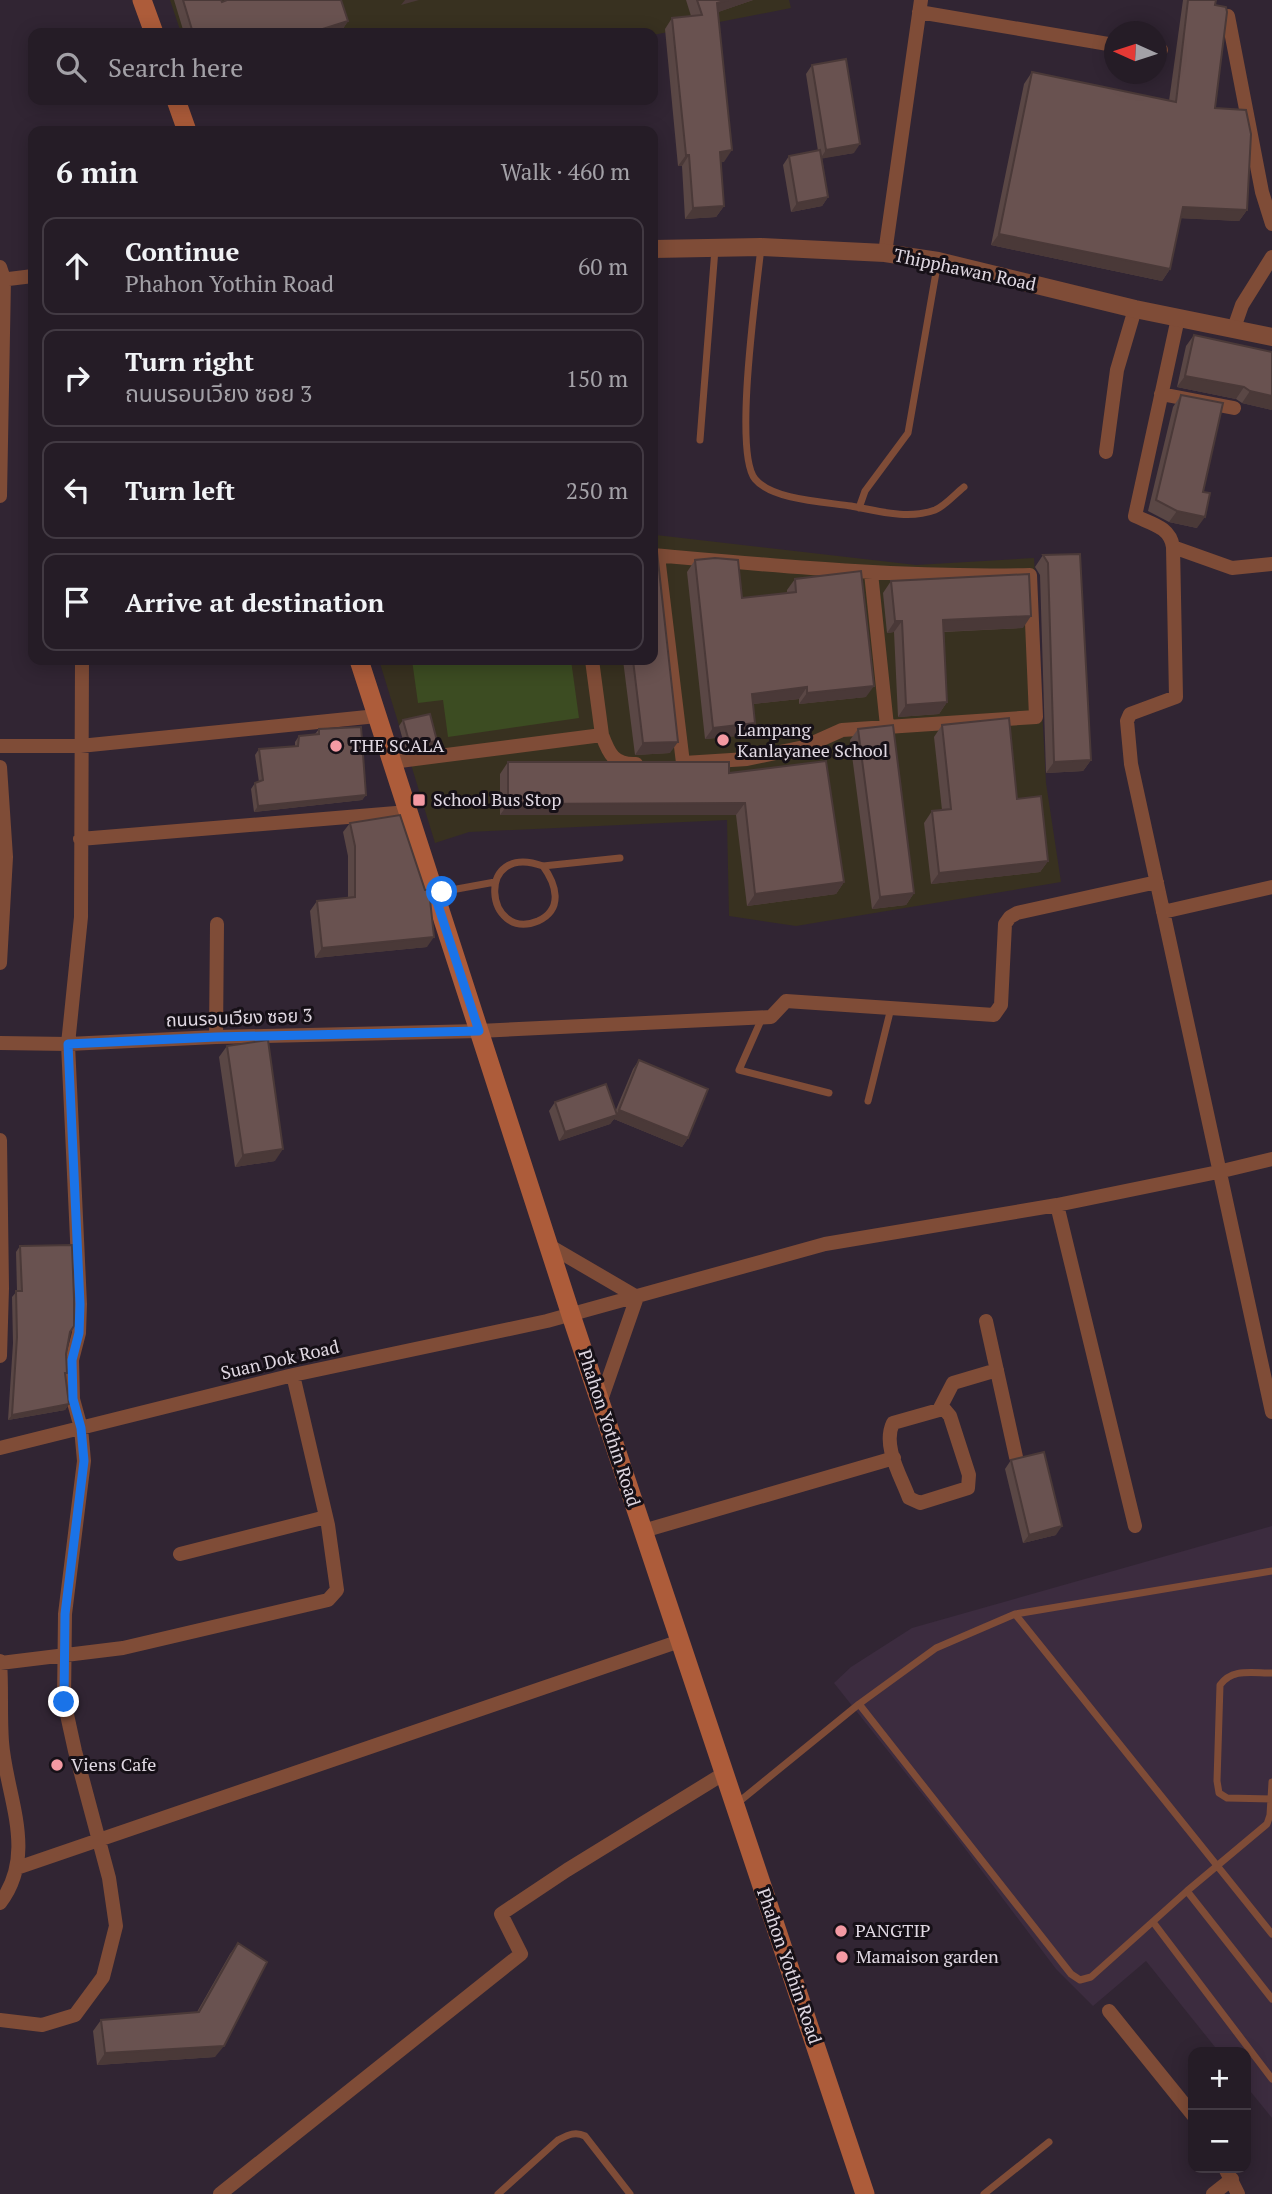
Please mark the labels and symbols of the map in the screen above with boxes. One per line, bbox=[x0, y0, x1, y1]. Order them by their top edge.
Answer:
north arrow bbox=[1104, 21, 1167, 84]
street label: Thipphawan Road bbox=[892, 242, 1038, 296]
place label: Lampang Kanlayanee School bbox=[737, 717, 888, 762]
marker: Lampang Kanlayanee School bbox=[715, 732, 731, 748]
place label: THE SCALA bbox=[350, 733, 445, 757]
marker: THE SCALA bbox=[328, 738, 344, 754]
place label: School Bus Stop bbox=[433, 787, 561, 811]
marker: School Bus Stop bbox=[411, 792, 427, 808]
route start bbox=[426, 876, 457, 907]
street label: ถนนรอบเวียง ซอย 3 bbox=[165, 1002, 313, 1032]
street label: Suan Dok Road bbox=[218, 1334, 341, 1384]
street label: Phahon Yothin Road bbox=[573, 1346, 647, 1509]
route end bbox=[48, 1686, 79, 1717]
place label: Viens Cafe bbox=[71, 1752, 156, 1776]
marker: Viens Cafe bbox=[49, 1757, 65, 1773]
street label: Phahon Yothin Road bbox=[752, 1884, 828, 2047]
place label: PANGTIP bbox=[855, 1918, 931, 1942]
marker: PANGTIP bbox=[833, 1923, 849, 1939]
place label: Mamaison garden bbox=[856, 1944, 999, 1968]
marker: Mamaison garden bbox=[834, 1949, 850, 1965]

